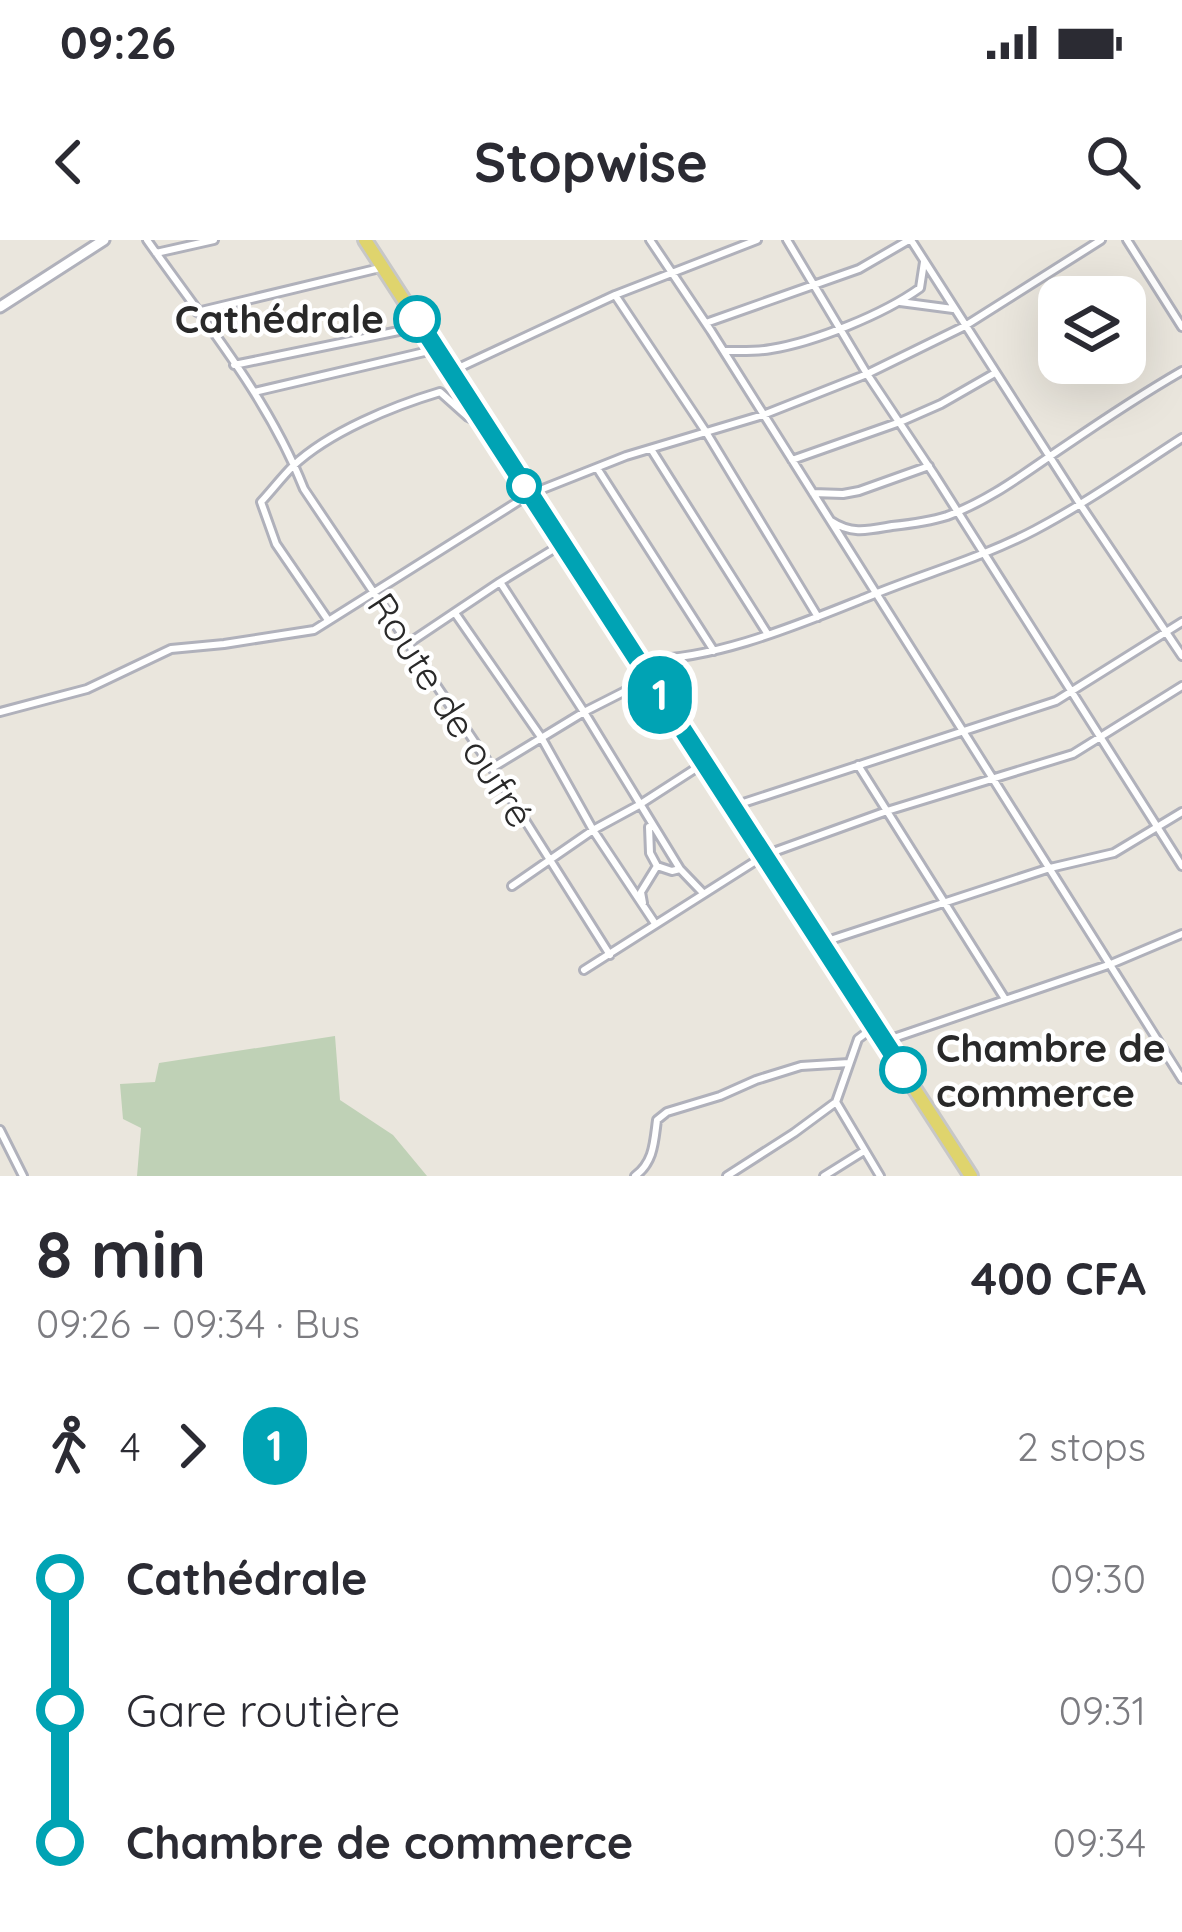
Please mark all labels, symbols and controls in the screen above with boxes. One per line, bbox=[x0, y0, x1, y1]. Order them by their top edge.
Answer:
text: 09:26 bbox=[60, 14, 176, 70]
text: Stopwise bbox=[474, 128, 708, 196]
icon: back bbox=[36, 129, 102, 195]
icon: search bbox=[1080, 129, 1146, 195]
map controls bbox=[1038, 276, 1146, 384]
button: layers bbox=[1038, 276, 1146, 384]
place label: Cathédrale bbox=[175, 294, 384, 343]
marker: Cathédrale bbox=[395, 297, 439, 341]
unlabelled marker bbox=[508, 470, 540, 502]
street label: Route de oufré bbox=[357, 583, 545, 836]
line badge: 1 bbox=[621, 656, 699, 734]
text: 1 bbox=[652, 668, 668, 721]
place label: Chambre de commerce bbox=[936, 1023, 1166, 1117]
marker: Chambre de commerce bbox=[881, 1048, 925, 1092]
text: 8 min bbox=[36, 1212, 206, 1295]
text: 400 CFA bbox=[971, 1250, 1146, 1306]
text: 09:26 – 09:34 · Bus bbox=[36, 1299, 360, 1348]
icon: walk bbox=[36, 1413, 102, 1479]
icon: forward bbox=[159, 1413, 225, 1479]
text: 1 bbox=[267, 1419, 283, 1472]
text: 4 bbox=[120, 1422, 141, 1471]
text: 2 stops bbox=[1017, 1422, 1146, 1471]
text: Cathédrale bbox=[126, 1550, 368, 1606]
text: 09:30 bbox=[1050, 1554, 1146, 1603]
text: Gare routière bbox=[126, 1682, 400, 1738]
text: 09:31 bbox=[1059, 1686, 1146, 1735]
text: Chambre de commerce bbox=[126, 1814, 633, 1870]
text: 09:34 bbox=[1053, 1818, 1146, 1867]

